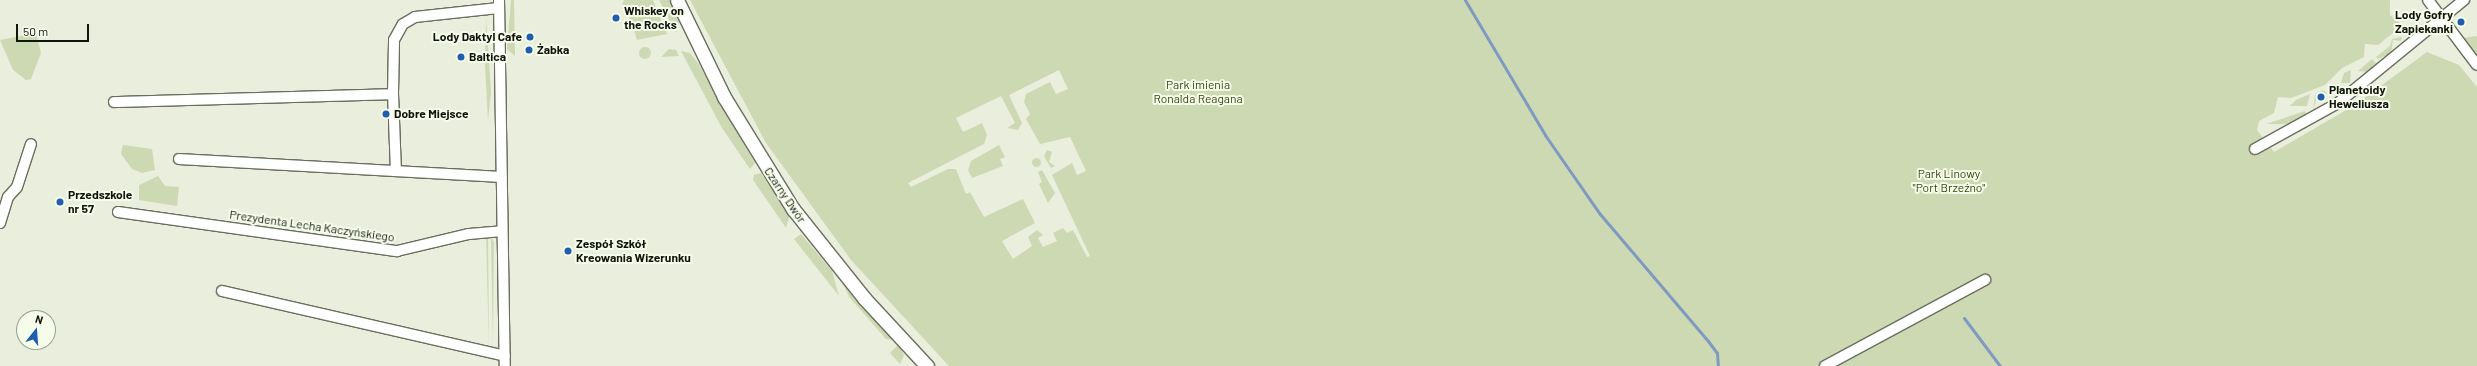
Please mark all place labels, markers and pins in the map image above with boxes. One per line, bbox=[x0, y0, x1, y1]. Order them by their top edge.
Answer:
place label: Whiskey on the Rocks bbox=[624, 4, 684, 32]
place label: Lody Gofry Zapiekanki bbox=[2395, 8, 2453, 36]
marker: Whiskey on the Rocks bbox=[611, 13, 621, 23]
marker: Lody Gofry Zapiekanki bbox=[2456, 17, 2466, 27]
place label: Lody Daktyl Cafe bbox=[433, 30, 522, 44]
marker: Lody Daktyl Cafe bbox=[525, 32, 535, 42]
place label: Żabka bbox=[537, 43, 569, 57]
marker: Żabka bbox=[524, 45, 534, 55]
place label: Baltica bbox=[469, 50, 506, 64]
marker: Baltica bbox=[456, 52, 466, 62]
place label: Planetoidy Heweliusza bbox=[2329, 83, 2389, 111]
marker: Planetoidy Heweliusza bbox=[2316, 92, 2326, 102]
place label: Dobre Miejsce bbox=[394, 107, 468, 121]
marker: Dobre Miejsce bbox=[381, 109, 391, 119]
place label: Przedszkole nr 57 bbox=[68, 188, 132, 216]
marker: Przedszkole nr 57 bbox=[55, 197, 65, 207]
place label: Zespół Szkół Kreowania Wizerunku bbox=[576, 237, 691, 265]
marker: Zespół Szkół Kreowania Wizerunku bbox=[563, 246, 573, 256]

